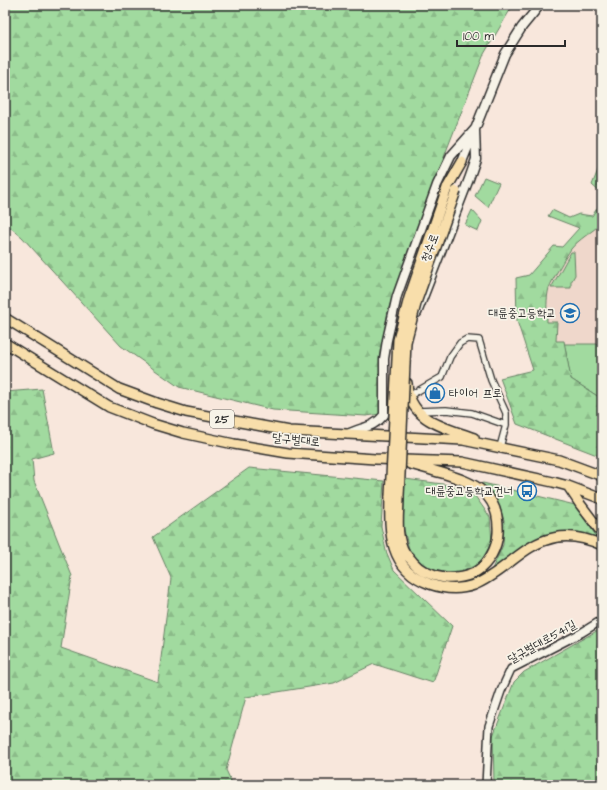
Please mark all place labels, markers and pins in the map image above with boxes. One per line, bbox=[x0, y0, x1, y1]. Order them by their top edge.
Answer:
school or university icon: 대륜중고등학교 bbox=[559, 302, 581, 324]
place label: 대륜중고등학교 bbox=[488, 305, 556, 322]
shop icon: 타이어 프로 bbox=[424, 382, 446, 404]
place label: 타이어 프로 bbox=[449, 385, 502, 402]
bus stop icon: 대륜중고등학교건너 bbox=[516, 480, 538, 502]
place label: 대륜중고등학교건너 bbox=[426, 483, 513, 500]

